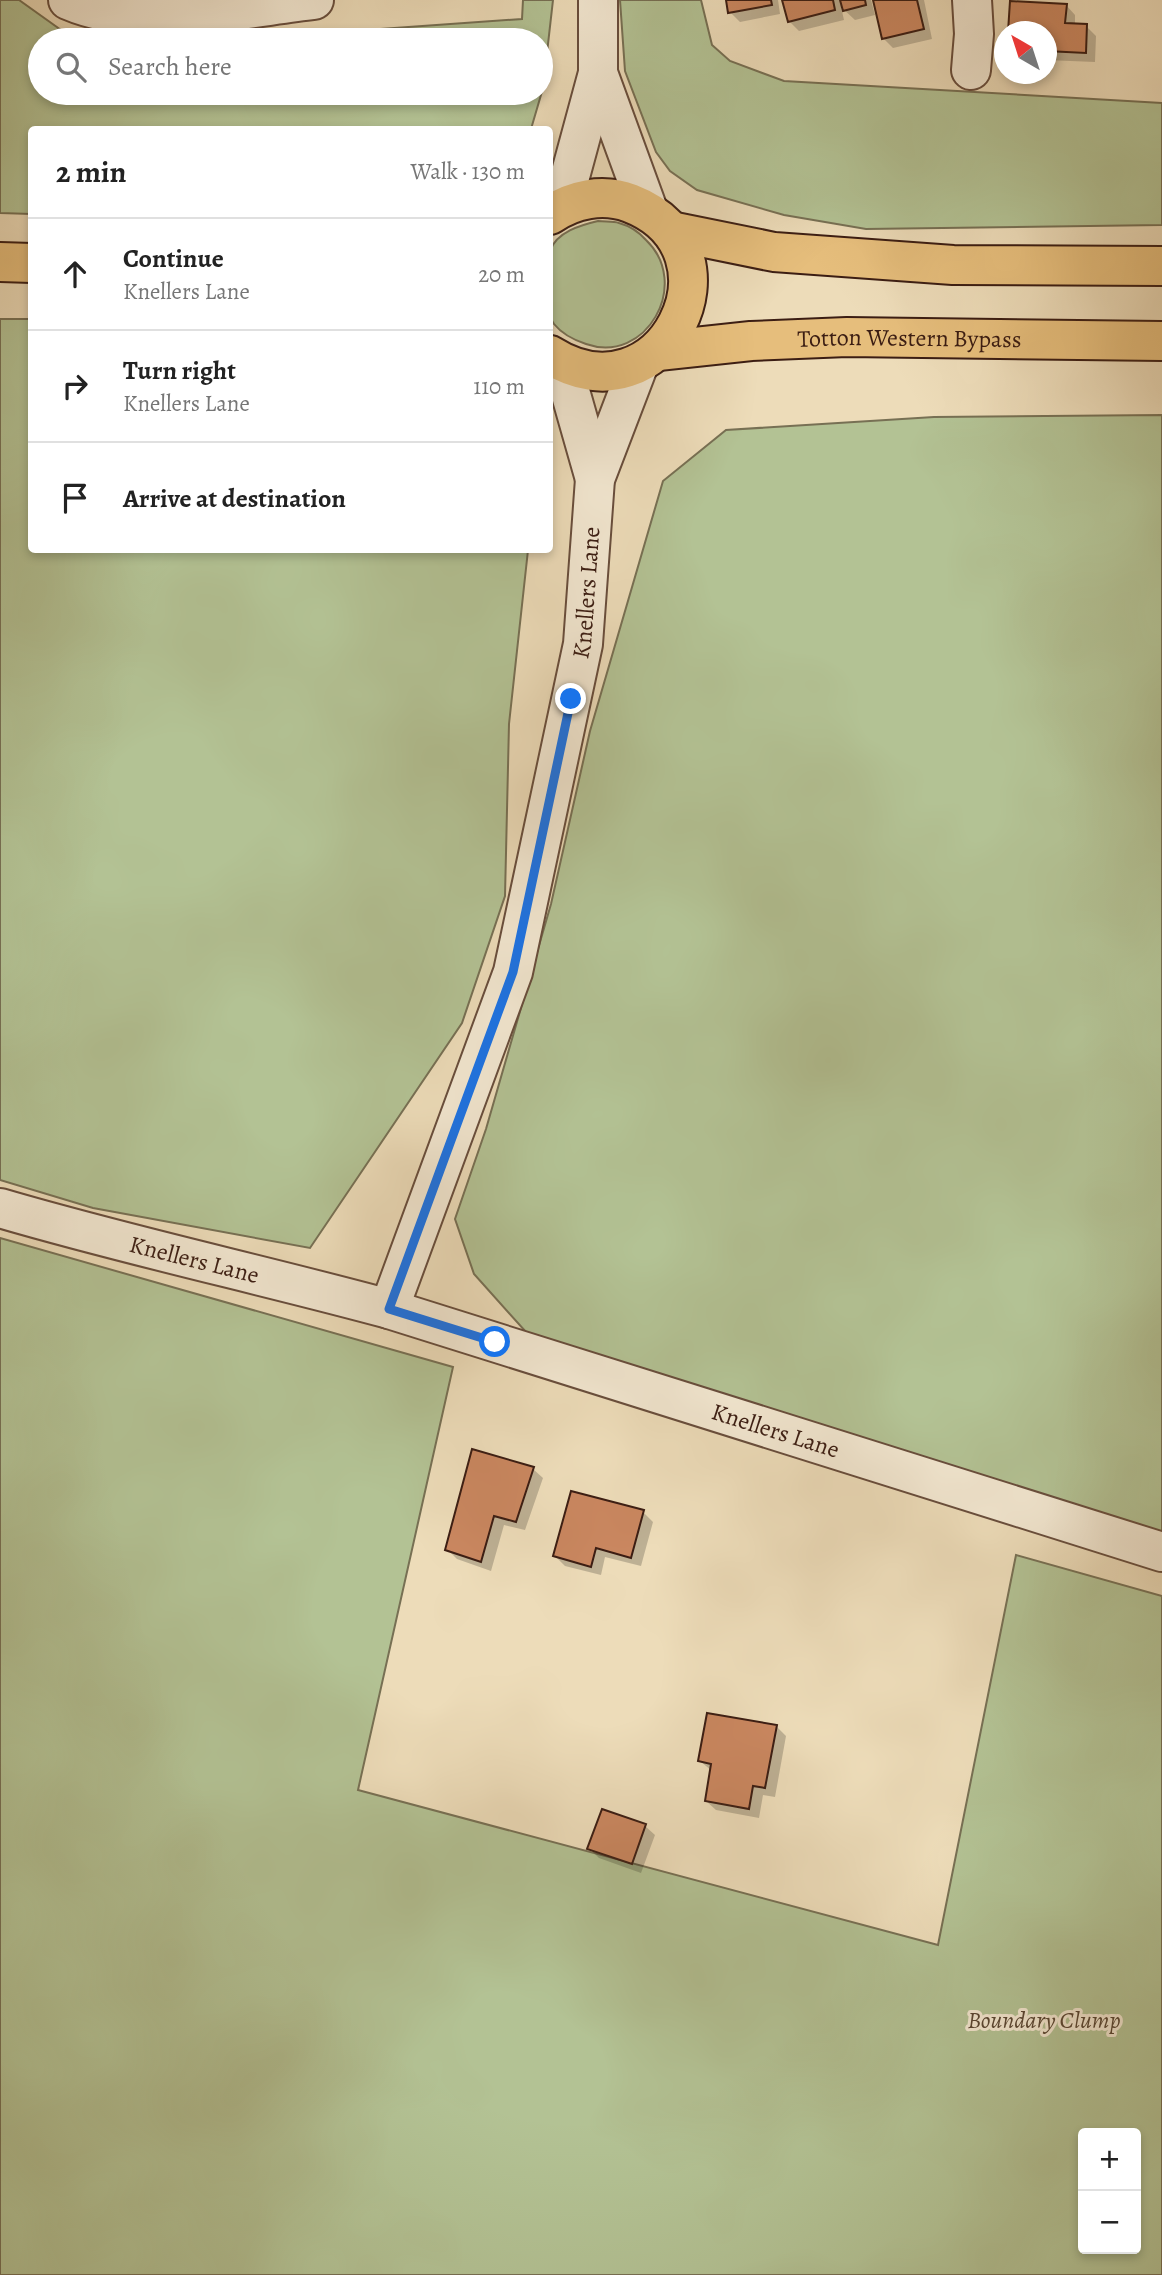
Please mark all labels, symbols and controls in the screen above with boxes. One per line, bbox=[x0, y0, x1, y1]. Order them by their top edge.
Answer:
north arrow bbox=[994, 21, 1057, 84]
search box bbox=[28, 28, 553, 105]
icon: search bbox=[52, 48, 90, 86]
text: Search here bbox=[108, 49, 232, 84]
text: 2 min bbox=[56, 152, 126, 192]
text: Walk · 130 m bbox=[411, 156, 525, 187]
text: Continue bbox=[123, 241, 224, 276]
icon: ahead bbox=[56, 255, 94, 293]
text: 20 m bbox=[478, 259, 525, 290]
text: Knellers Lane bbox=[123, 276, 250, 307]
street label: Totton Western Bypass bbox=[797, 321, 1022, 355]
text: Turn right bbox=[123, 353, 236, 388]
icon: right bbox=[56, 367, 94, 405]
text: 110 m bbox=[473, 371, 525, 402]
text: Knellers Lane bbox=[123, 388, 250, 419]
icon: arrive bbox=[56, 479, 94, 517]
text: Arrive at destination bbox=[123, 481, 346, 516]
street label: Knellers Lane bbox=[564, 525, 607, 662]
route end bbox=[555, 683, 586, 714]
street label: Knellers Lane bbox=[126, 1228, 262, 1291]
route start bbox=[479, 1326, 510, 1357]
street label: Knellers Lane bbox=[707, 1395, 843, 1466]
park label: Boundary Clump bbox=[967, 2004, 1121, 2036]
map controls bbox=[1078, 2128, 1141, 2254]
button: + bbox=[1078, 2128, 1141, 2191]
button: − bbox=[1078, 2191, 1141, 2254]

